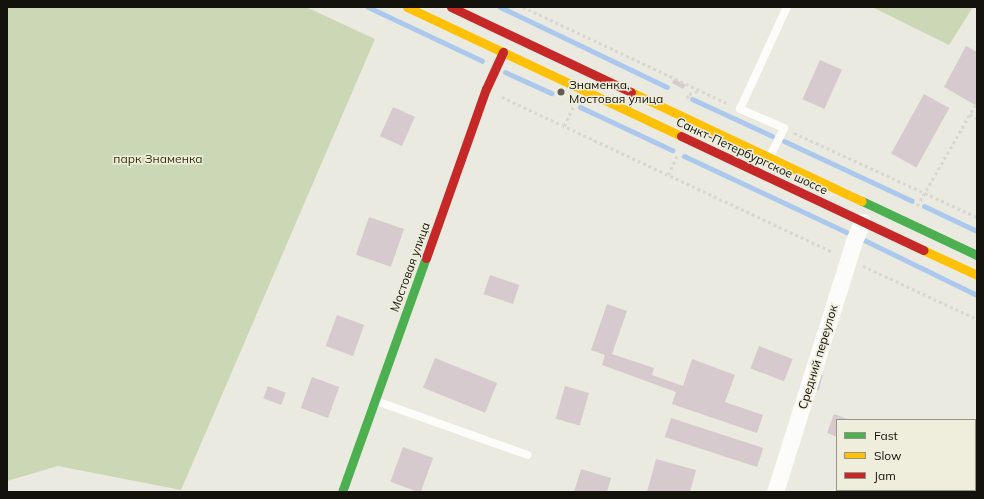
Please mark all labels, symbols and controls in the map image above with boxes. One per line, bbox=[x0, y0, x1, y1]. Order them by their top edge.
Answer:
place label: Знаменка, Мостовая улица bbox=[569, 78, 663, 106]
marker: Знаменка, Мостовая улица bbox=[556, 87, 566, 97]
street label: Санкт-Петербургское шоссе bbox=[674, 114, 830, 198]
park label: парк Знаменка bbox=[113, 152, 203, 166]
street label: Мостовая улица bbox=[387, 220, 433, 314]
street label: Средний переулок bbox=[795, 303, 841, 411]
legend bbox=[836, 419, 976, 491]
text: Fast bbox=[874, 428, 898, 443]
text: Slow bbox=[874, 448, 902, 463]
text: Jam bbox=[874, 468, 896, 483]

